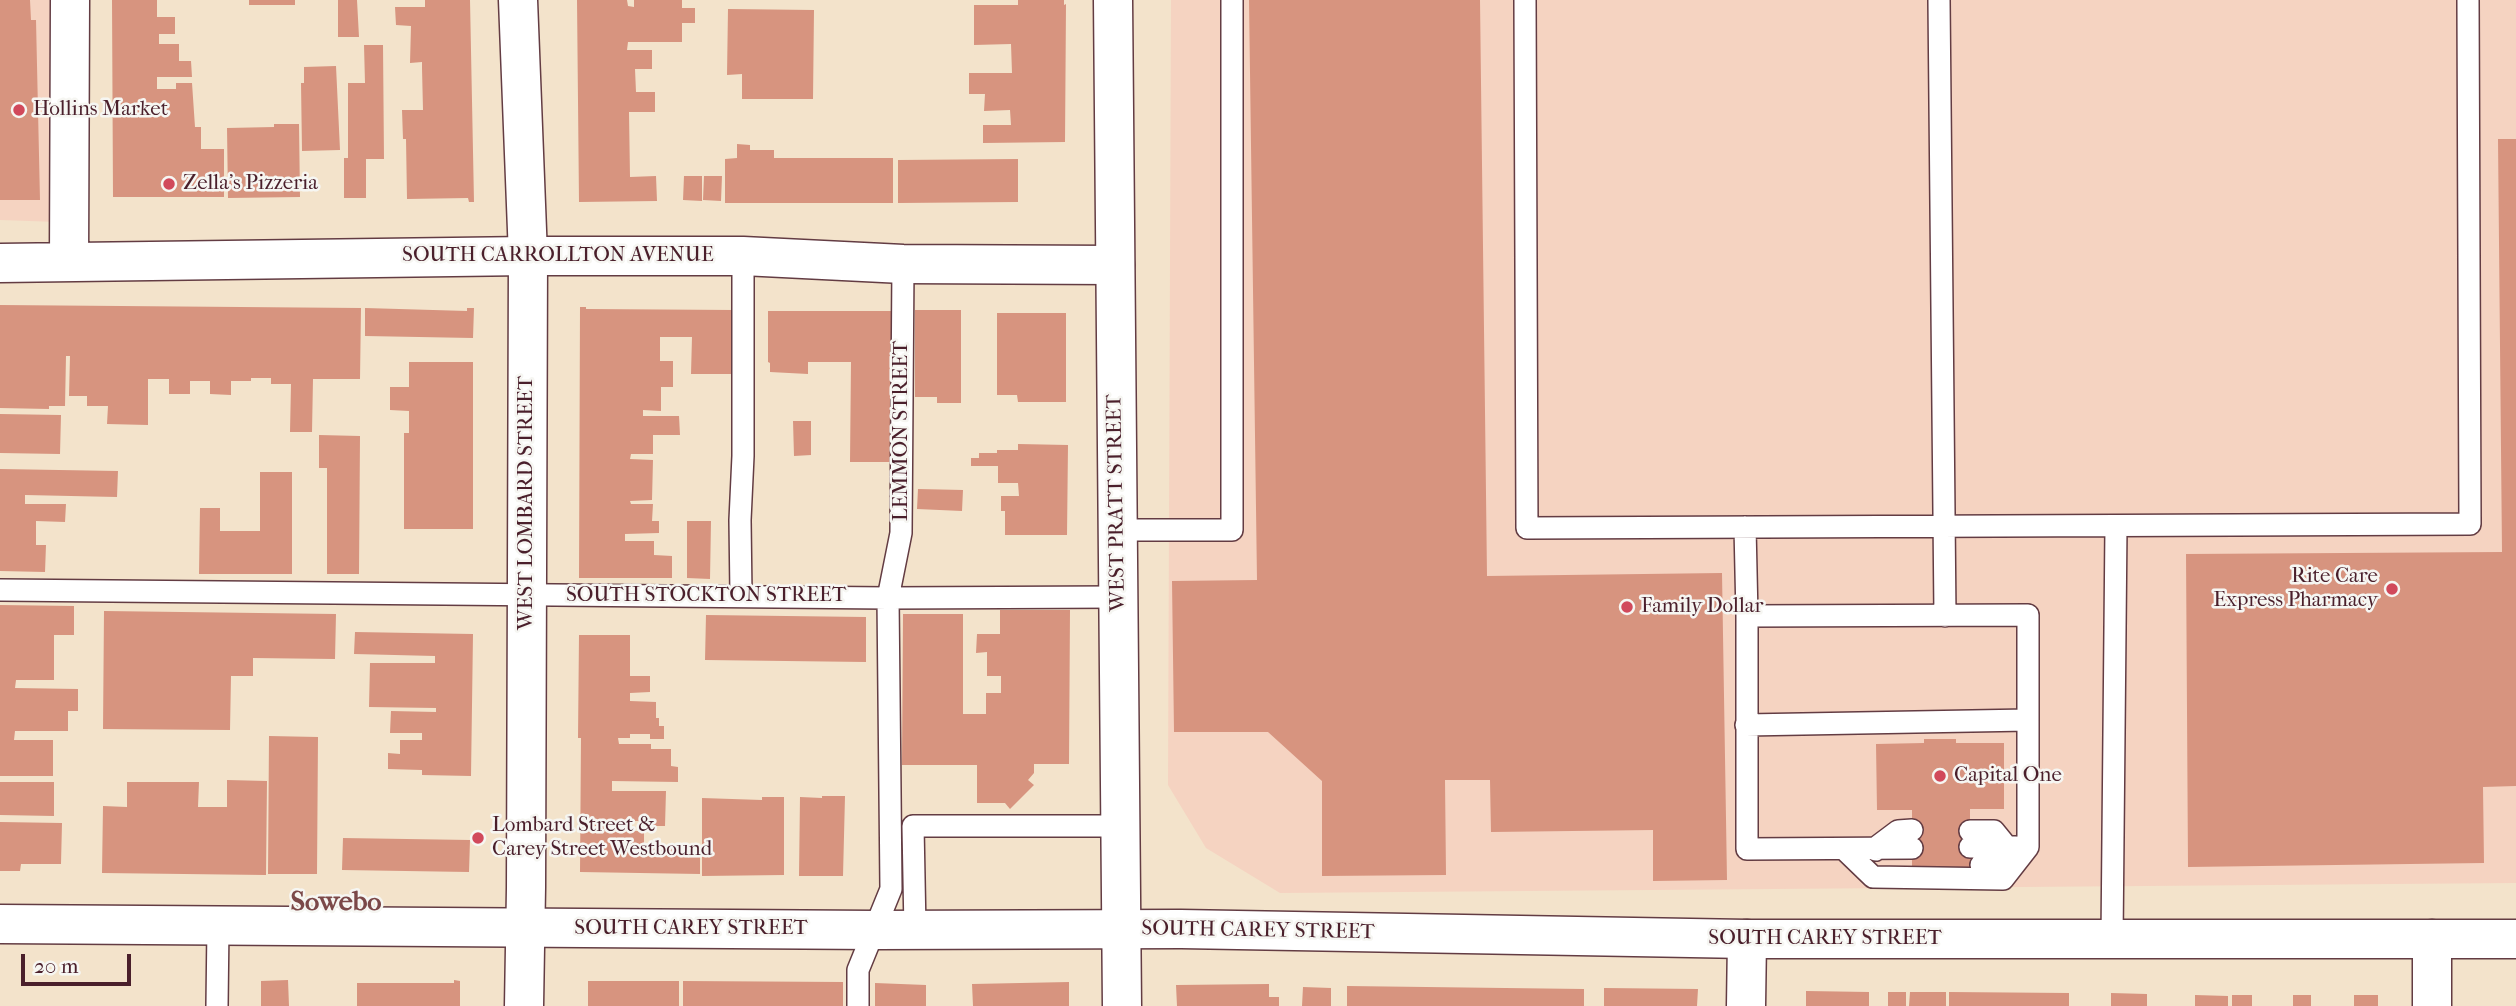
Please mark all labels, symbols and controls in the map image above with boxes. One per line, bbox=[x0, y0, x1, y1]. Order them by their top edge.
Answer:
place label: Hollins Market bbox=[33, 97, 168, 123]
marker: Hollins Market bbox=[11, 102, 27, 118]
place label: Zella's Pizzeria bbox=[183, 171, 318, 197]
marker: Zella's Pizzeria bbox=[161, 176, 177, 192]
street label: SOUTH CARROLLTON AVENUE bbox=[402, 243, 714, 269]
street label: LEMMON STREET bbox=[889, 341, 915, 521]
street label: WEST LOMBARD STREET bbox=[514, 376, 540, 630]
street label: WEST PRATT STREET bbox=[1103, 394, 1131, 612]
place label: Rite Care Express Pharmacy bbox=[2213, 564, 2378, 614]
marker: Rite Care Express Pharmacy bbox=[2384, 581, 2400, 597]
street label: SOUTH STOCKTON STREET bbox=[566, 583, 846, 609]
place label: Family Dollar bbox=[1641, 594, 1763, 620]
marker: Family Dollar bbox=[1619, 599, 1635, 615]
place label: Capital One bbox=[1954, 763, 2062, 789]
marker: Capital One bbox=[1932, 768, 1948, 784]
place label: Lombard Street & Carey Street Westbound bbox=[492, 813, 712, 863]
marker: Lombard Street & Carey Street Westbound bbox=[470, 830, 486, 846]
district label: Sowebo bbox=[290, 886, 382, 920]
street label: SOUTH CAREY STREET bbox=[574, 916, 808, 942]
street label: SOUTH CAREY STREET bbox=[1141, 916, 1375, 946]
street label: SOUTH CAREY STREET bbox=[1708, 926, 1942, 952]
scale bar bbox=[24, 940, 135, 984]
text: 20 m bbox=[34, 954, 78, 978]

